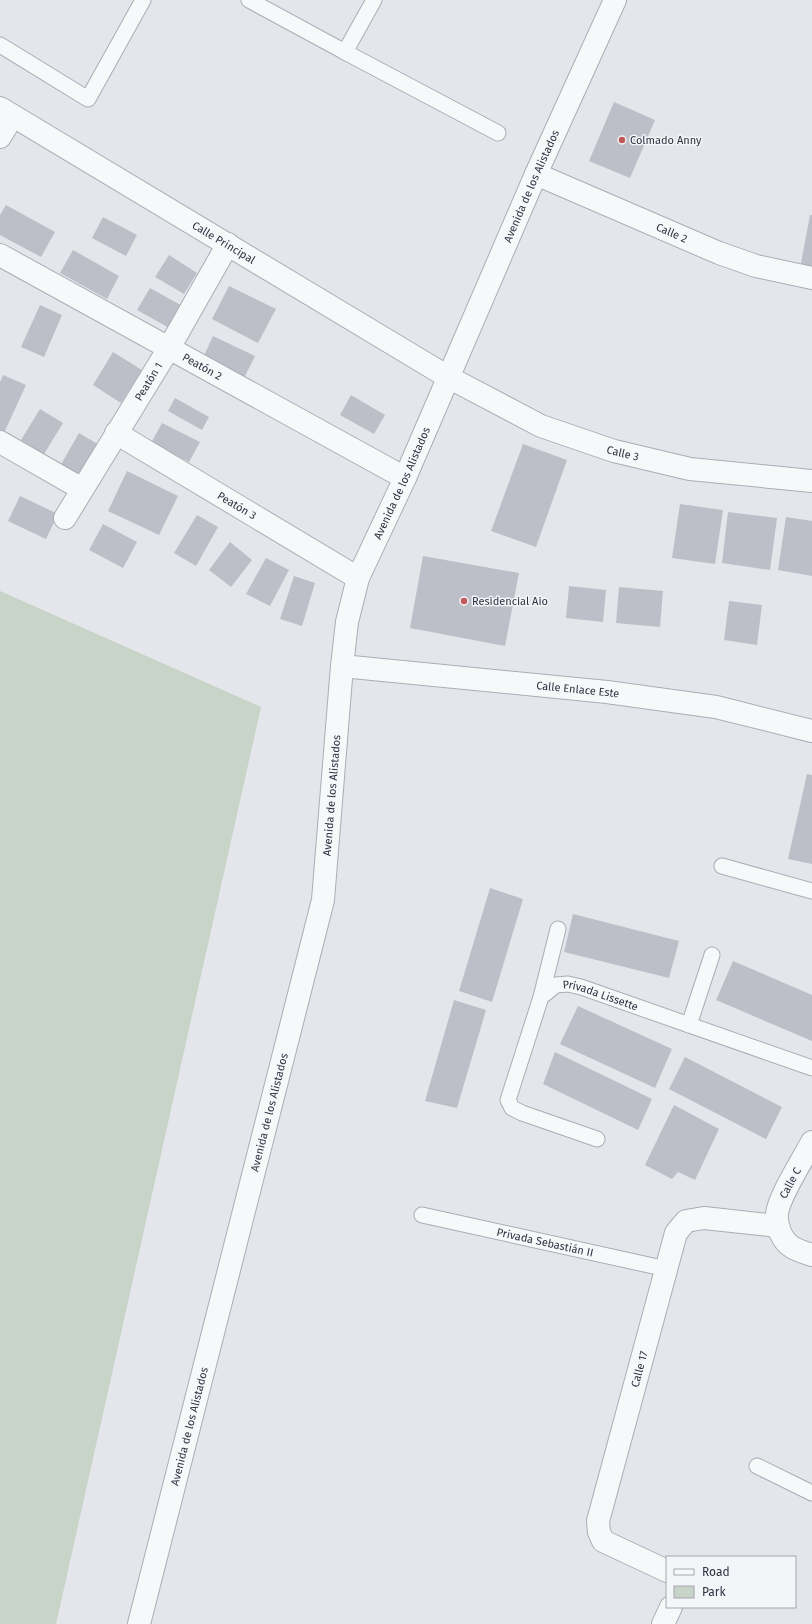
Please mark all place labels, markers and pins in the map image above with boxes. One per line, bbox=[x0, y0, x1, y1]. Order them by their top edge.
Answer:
place label: Colmado Anny bbox=[630, 134, 702, 147]
marker: Colmado Anny bbox=[617, 135, 627, 145]
place label: Residencial Aio bbox=[472, 595, 548, 608]
marker: Residencial Aio bbox=[459, 596, 469, 606]

